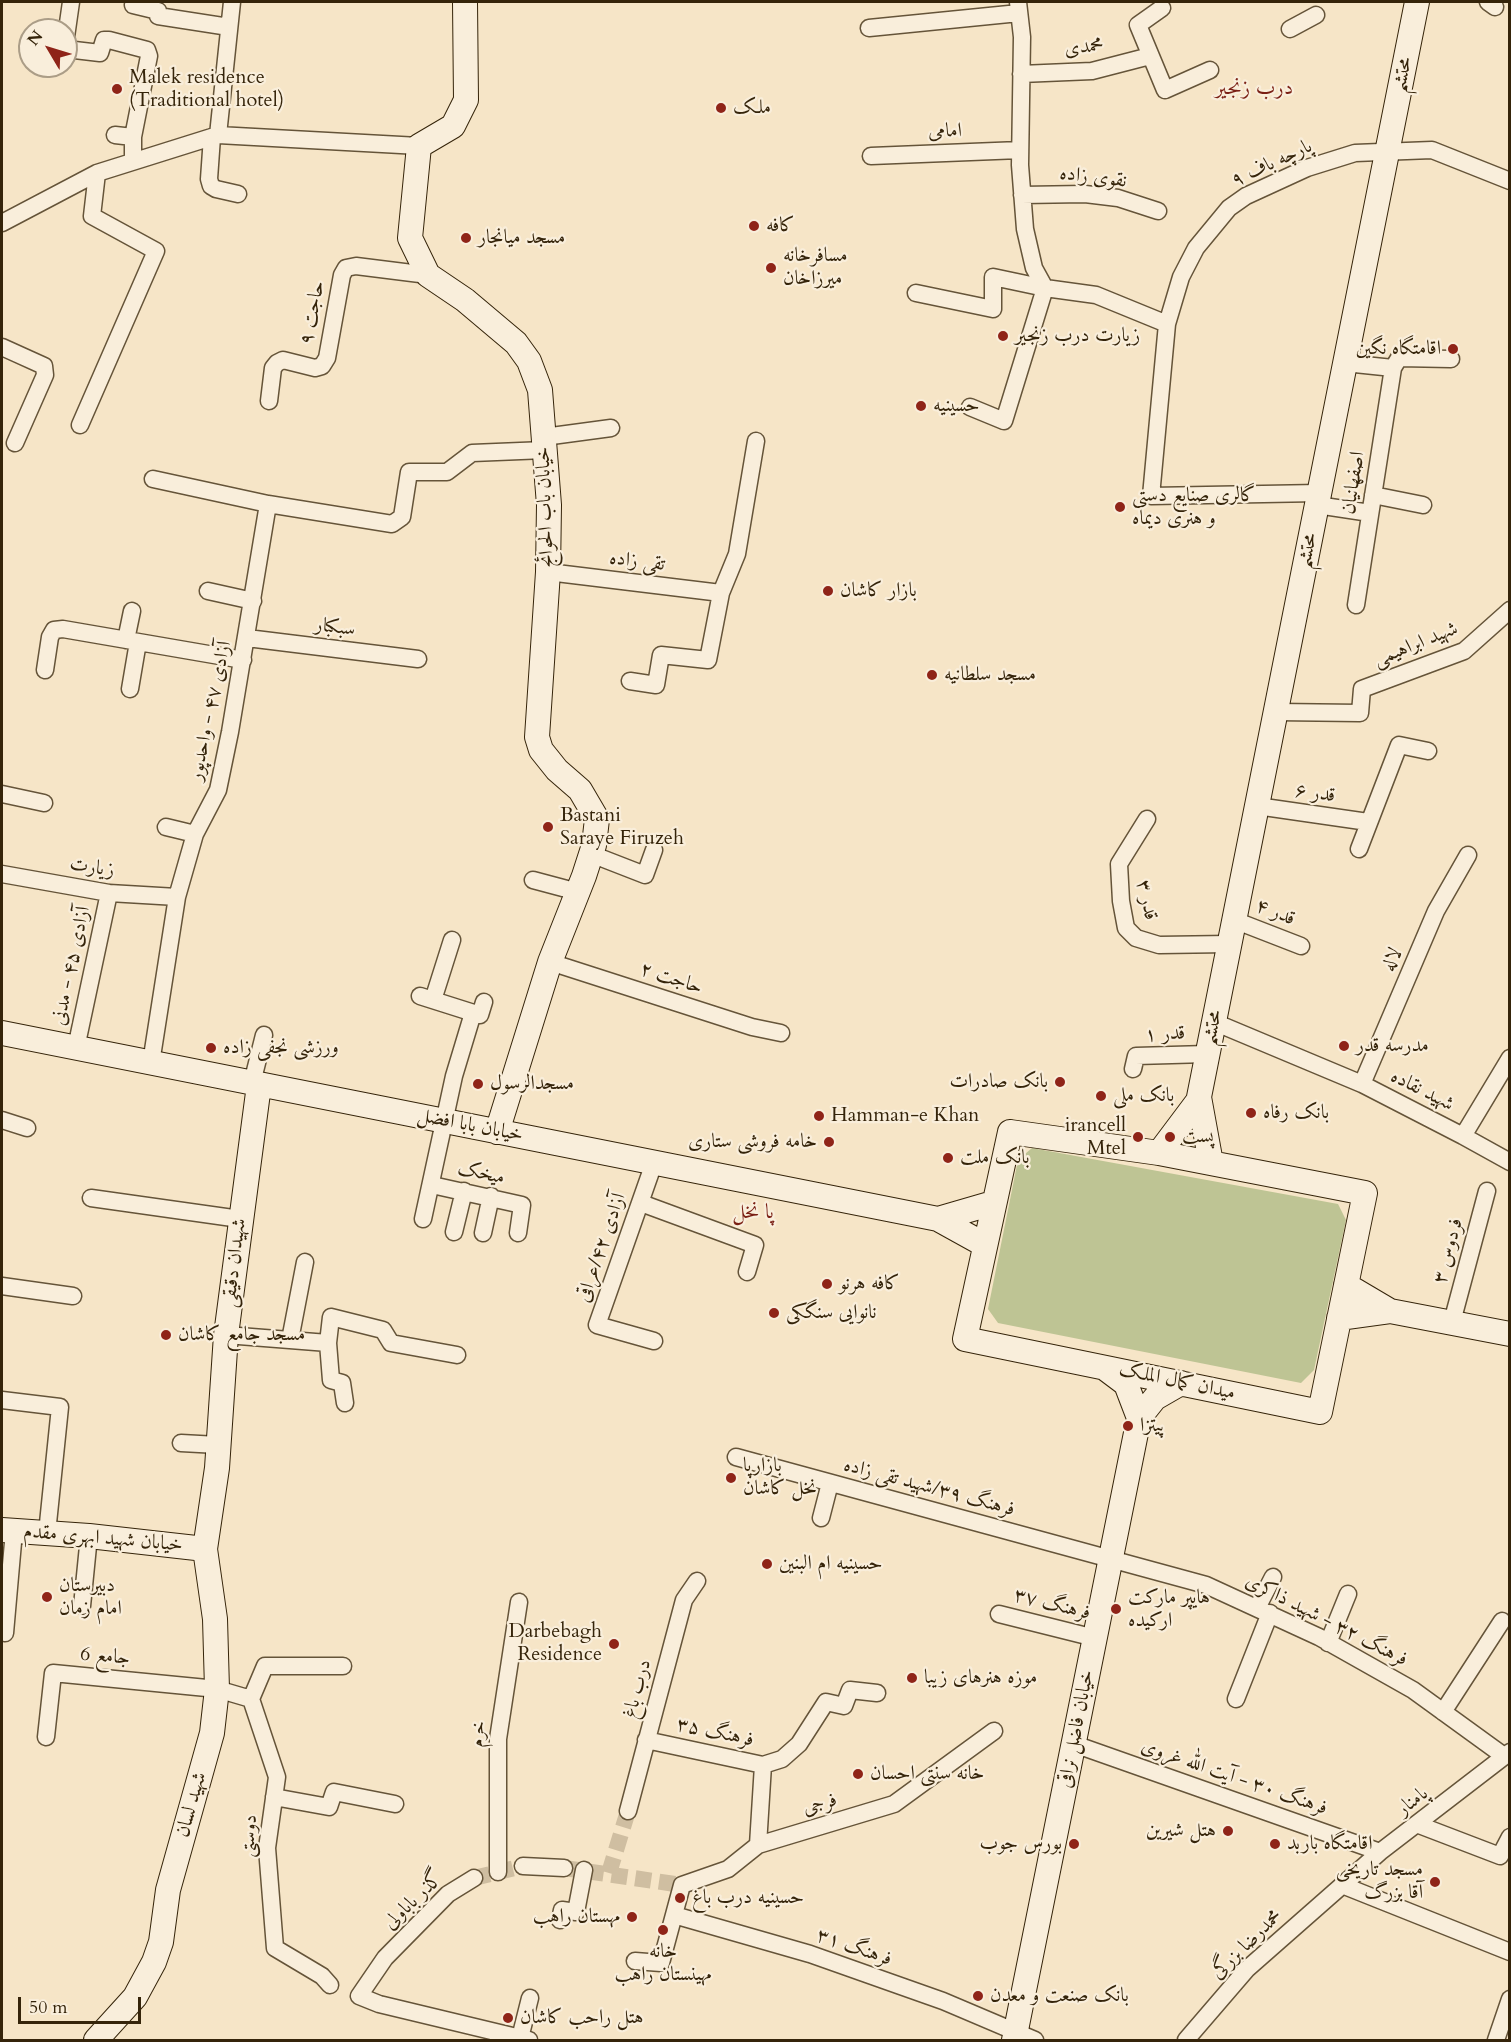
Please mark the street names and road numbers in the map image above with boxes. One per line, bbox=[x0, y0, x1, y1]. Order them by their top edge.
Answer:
street label: محمدی bbox=[1063, 34, 1105, 62]
street label: محتشم bbox=[1388, 55, 1418, 95]
street label: امامی bbox=[928, 119, 962, 145]
street label: پارچه باف ۹ bbox=[1228, 135, 1316, 193]
street label: نقوی زاده bbox=[1058, 162, 1128, 194]
street label: حاجت ۹ bbox=[295, 279, 331, 347]
street label: خیابان باب الحوائج bbox=[532, 446, 560, 568]
street label: اصفهانیان bbox=[1337, 450, 1371, 516]
street label: محتشم bbox=[1293, 531, 1323, 571]
street label: تقی زاده bbox=[608, 547, 666, 577]
street label: سبکبار bbox=[313, 614, 357, 642]
street label: شهید ابراهیمی bbox=[1370, 617, 1462, 673]
street label: آزادی ۴۷ - واحدپور bbox=[185, 639, 237, 783]
street label: قدر ۶ bbox=[1293, 779, 1337, 809]
street label: زیارت bbox=[68, 853, 116, 883]
street label: قدر ۳ bbox=[1130, 878, 1162, 922]
street label: قدر ۴ bbox=[1252, 894, 1298, 932]
street label: آزادی ۴۵ - مدنی bbox=[48, 904, 96, 1028]
street label: لاله bbox=[1377, 944, 1409, 976]
street label: حاجت ۲ bbox=[637, 958, 705, 1000]
street label: محتشم bbox=[1198, 1008, 1228, 1048]
street label: قدر ۱ bbox=[1144, 1022, 1186, 1048]
street label: شهید نقاده bbox=[1386, 1065, 1458, 1117]
street label: خیابان بابا افضل bbox=[415, 1104, 525, 1148]
street label: میخک bbox=[455, 1157, 507, 1191]
street label: آزادی ۴۲/عراقی bbox=[572, 1190, 632, 1306]
street label: فردوس ۳ bbox=[1429, 1216, 1469, 1286]
street label: شهیدان دقیقی bbox=[218, 1217, 252, 1309]
street label: میدان کمال الملک bbox=[1117, 1358, 1237, 1406]
street label: فرهنگ ۳۹/شهید تقی زاده bbox=[841, 1454, 1017, 1522]
street label: خیابان شهید ابهری مقدم bbox=[22, 1520, 184, 1558]
street label: فرهنگ ۳۲ - شهید ذاکری bbox=[1241, 1570, 1411, 1672]
street label: فرهنگ ۳۷ bbox=[1011, 1584, 1093, 1626]
street label: جامع 6 bbox=[79, 1643, 131, 1671]
street label: درب باغ bbox=[619, 1657, 657, 1721]
street label: خیابان فاضل نراقی bbox=[1054, 1668, 1100, 1790]
street label: فرهنگ ۳۵ bbox=[674, 1713, 756, 1753]
street label: خرم bbox=[466, 1720, 492, 1748]
street label: فرهنگ ۳۰ - آیت الله غروی bbox=[1138, 1735, 1330, 1821]
street label: شهید لسان bbox=[171, 1770, 213, 1840]
street label: پامنار bbox=[1392, 1782, 1434, 1822]
street label: فرجی bbox=[800, 1789, 840, 1821]
street label: دوستی bbox=[237, 1814, 263, 1858]
street label: گذر باباولی bbox=[379, 1867, 449, 1935]
street label: محمدرضا بزرگی bbox=[1206, 1905, 1288, 1985]
street label: فرهنگ ۳۱ bbox=[813, 1924, 895, 1972]

